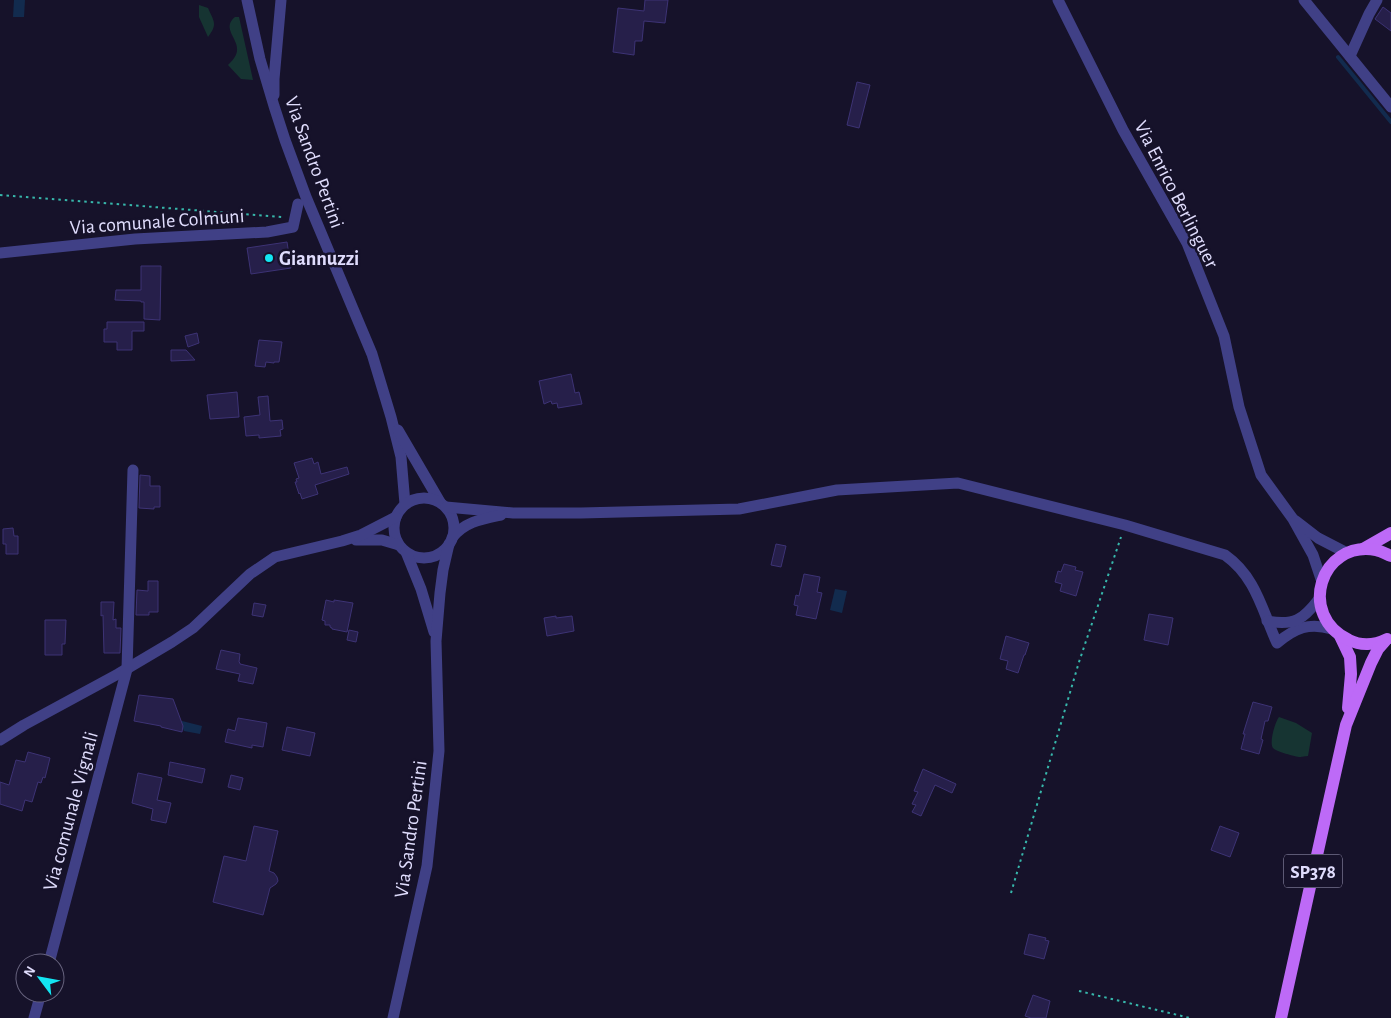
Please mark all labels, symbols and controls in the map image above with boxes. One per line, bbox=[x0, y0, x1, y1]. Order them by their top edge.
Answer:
street label: Via Sandro Pertini bbox=[281, 94, 347, 231]
street label: Via Enrico Berlinguer bbox=[1130, 118, 1222, 272]
street label: Via comunale Colmuni bbox=[69, 206, 245, 238]
place label: Giannuzzi bbox=[279, 249, 359, 269]
marker: Giannuzzi bbox=[263, 252, 275, 264]
street label: Via comunale Vignali bbox=[40, 729, 102, 893]
street label: Via Sandro Pertini bbox=[391, 759, 431, 899]
road number: SP378 bbox=[1284, 854, 1342, 888]
north arrow bbox=[15, 953, 65, 1003]
text: N bbox=[21, 964, 38, 979]

